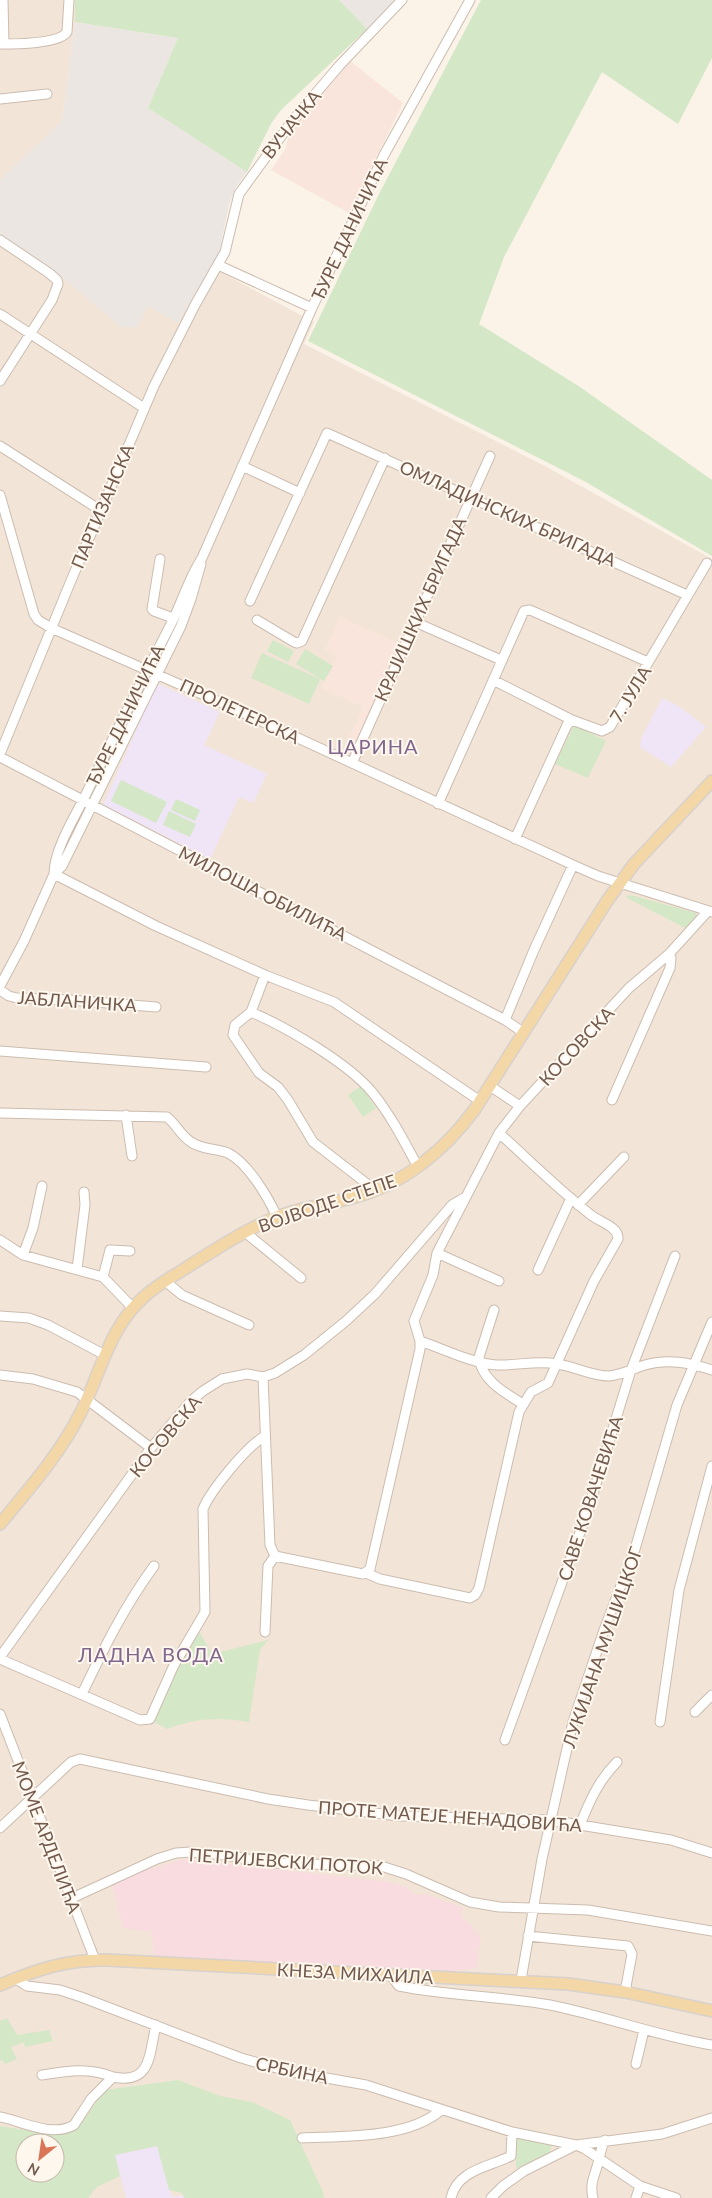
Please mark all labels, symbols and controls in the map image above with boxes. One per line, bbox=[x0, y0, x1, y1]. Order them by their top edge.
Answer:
street label: ВУЧАЧКА bbox=[257, 85, 326, 163]
street label: ЂУРЕ ДАНИЧИЋА bbox=[306, 153, 392, 304]
street label: ПАРТИЗАНСКА bbox=[66, 440, 138, 572]
street label: ОМЛАДИНСКИХ БРИГАДА bbox=[396, 455, 620, 571]
street label: КРАЈИШКИХ БРИГАДА bbox=[369, 513, 471, 705]
street label: ЂУРЕ ДАНИЧИЋА bbox=[81, 640, 169, 789]
street label: 7. ЈУЛА bbox=[605, 661, 656, 726]
street label: ПРОЛЕТЕРСКА bbox=[177, 674, 304, 749]
district label: ЦАРИНА bbox=[327, 734, 419, 758]
street label: МИЛОША ОБИЛИЋА bbox=[175, 841, 352, 945]
street label: ЈАБЛАНИЧКА bbox=[17, 986, 138, 1016]
street label: КОСОВСКА bbox=[534, 1001, 619, 1090]
street label: ВОЈВОДЕ СТЕПЕ bbox=[255, 1169, 399, 1237]
street label: КОСОВСКА bbox=[124, 1390, 206, 1481]
street label: САВЕ КОВАЧЕВИЋА bbox=[553, 1412, 627, 1583]
street label: ЛУКИЈАНА МУШИЦКОГ bbox=[557, 1543, 647, 1751]
district label: ЛАДНА ВОДА bbox=[77, 1642, 224, 1666]
street label: МОМЕ АРДЕЛИЋА bbox=[8, 1758, 87, 1917]
street label: ПРОТЕ МАТЕЈЕ НЕНАДОВИЋА bbox=[317, 1796, 583, 1836]
street label: ПЕТРИЈЕВСКИ ПОТОК bbox=[188, 1843, 384, 1879]
street label: КНЕЗА МИХАИЛА bbox=[276, 1958, 435, 1988]
street label: СРБИНА bbox=[254, 2052, 331, 2089]
north arrow bbox=[15, 2133, 65, 2183]
text: N bbox=[24, 2160, 42, 2180]

